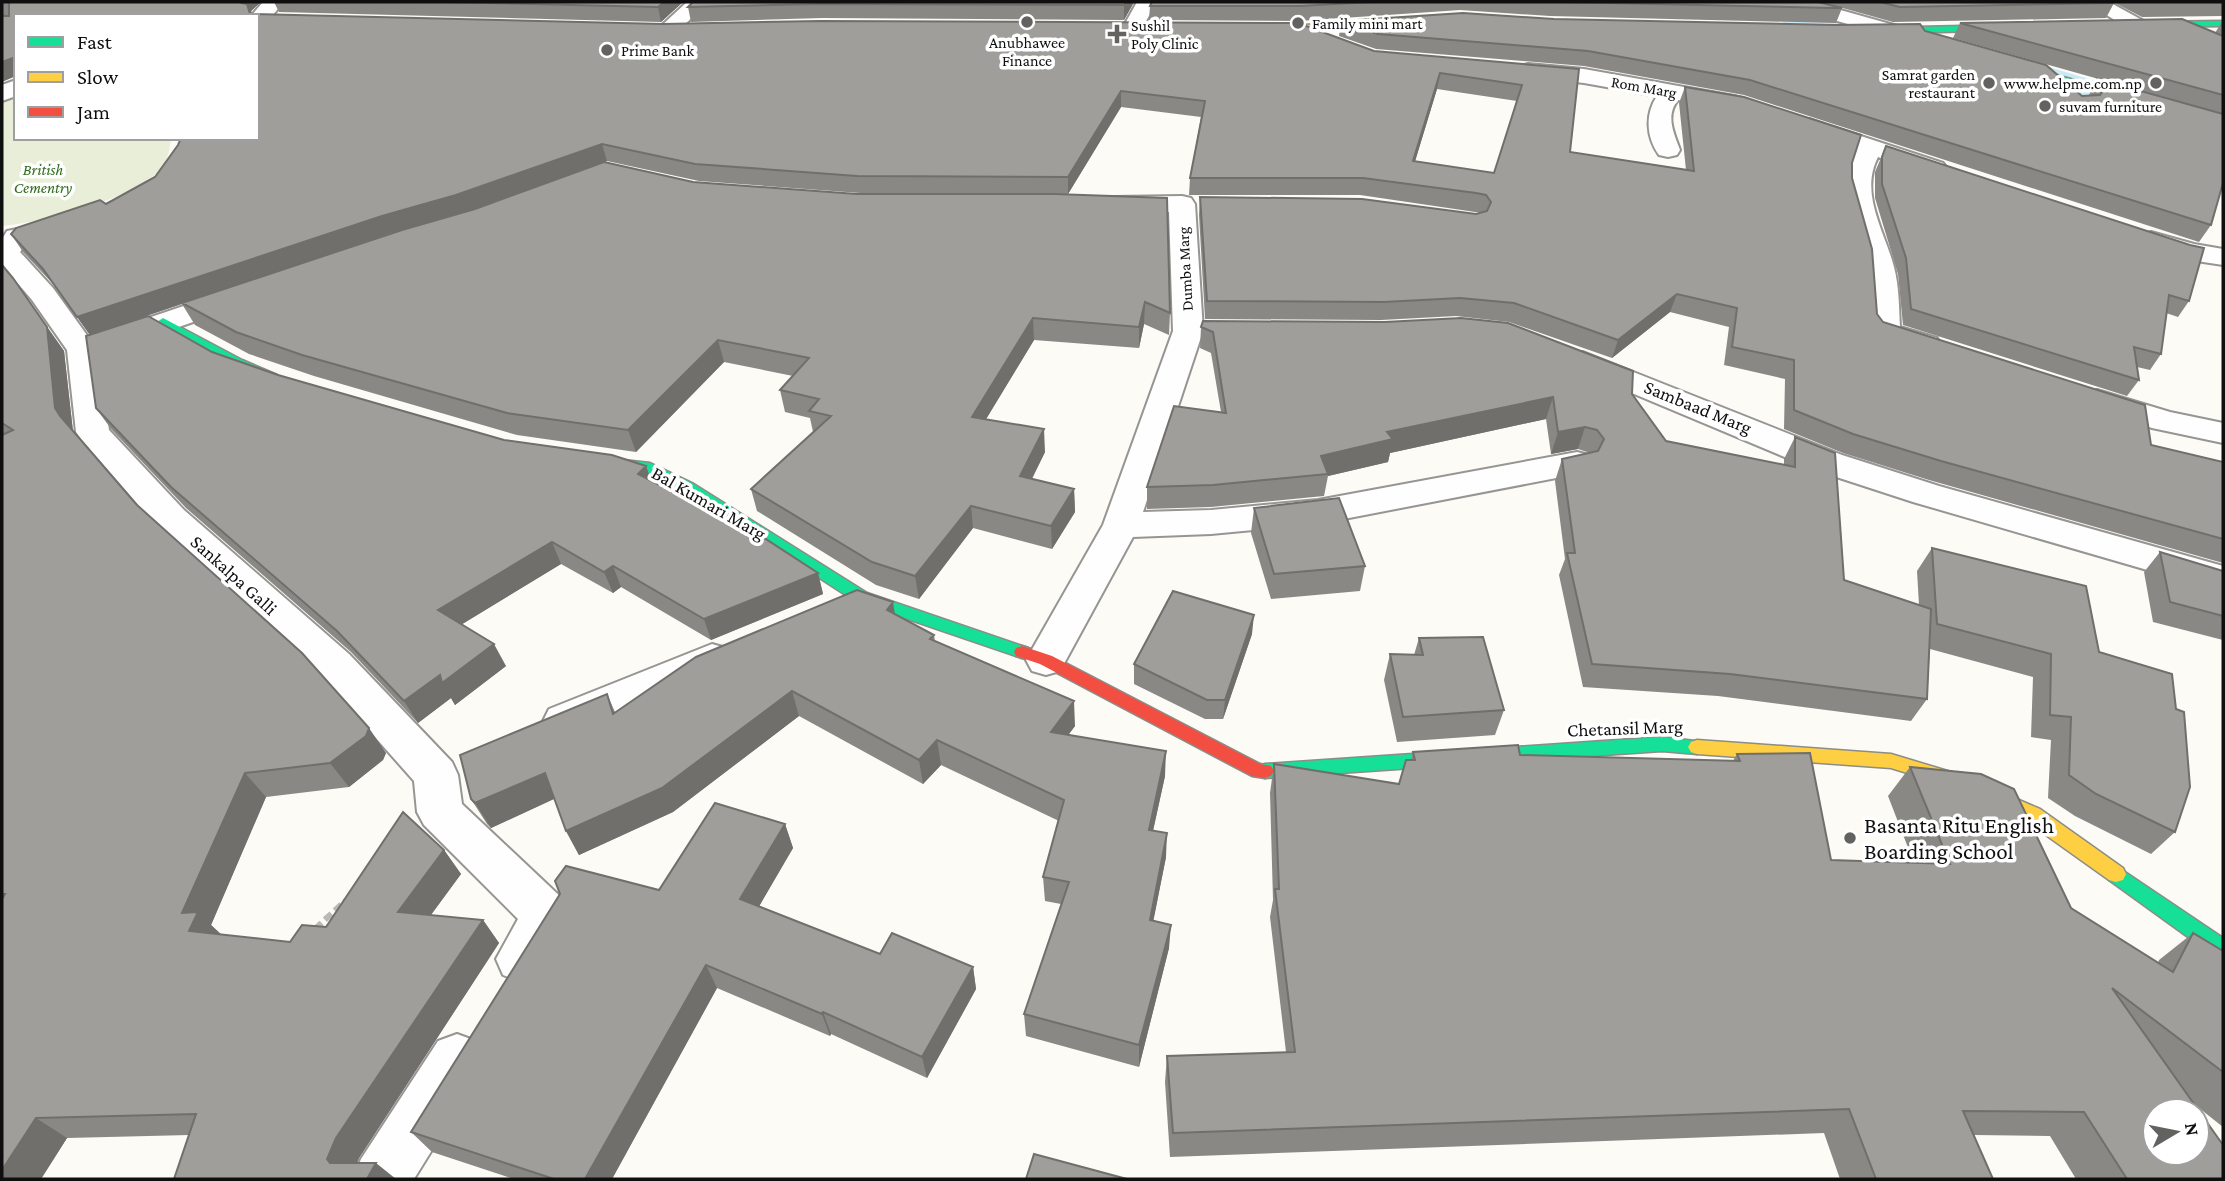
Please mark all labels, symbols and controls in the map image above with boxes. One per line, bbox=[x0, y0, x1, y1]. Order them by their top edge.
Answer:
legend bbox=[14, 14, 259, 140]
marker: Anubhawee Finance bbox=[1019, 14, 1035, 30]
marker: Family mini mart bbox=[1290, 15, 1306, 31]
place label: Family mini mart bbox=[1312, 15, 1423, 33]
place label: Sushil Poly Clinic bbox=[1131, 17, 1199, 53]
marker: Sushil Poly Clinic bbox=[1109, 26, 1125, 42]
text: Fast bbox=[77, 30, 113, 54]
place label: Anubhawee Finance bbox=[989, 34, 1065, 69]
marker: Prime Bank bbox=[599, 42, 615, 58]
place label: Prime Bank bbox=[621, 42, 695, 59]
text: Slow bbox=[77, 65, 119, 89]
place label: Samrat garden restaurant bbox=[1882, 66, 1976, 101]
street label: Rom Marg bbox=[1610, 73, 1678, 102]
marker: Samrat garden restaurant bbox=[1981, 75, 1997, 91]
place label: www.helpme.com.np bbox=[2004, 75, 2142, 93]
marker: www.helpme.com.np bbox=[2148, 75, 2164, 91]
marker: suvam furniture bbox=[2037, 98, 2053, 114]
place label: suvam furniture bbox=[2059, 98, 2162, 115]
text: Jam bbox=[75, 100, 110, 124]
park label: British Cementry bbox=[14, 161, 73, 197]
street label: Dumba Marg bbox=[1174, 226, 1197, 312]
street label: Sambaad Marg bbox=[1641, 376, 1755, 438]
street label: Bal Kumari Marg bbox=[648, 462, 770, 544]
street label: Sankalpa Galli bbox=[187, 531, 281, 619]
street label: Chetansil Marg bbox=[1567, 715, 1683, 741]
place label: Basanta Ritu English Boarding School bbox=[1864, 812, 2054, 864]
marker: Basanta Ritu English Boarding School bbox=[1842, 830, 1858, 846]
north arrow bbox=[2141, 1097, 2211, 1167]
text: N bbox=[2181, 1121, 2204, 1137]

